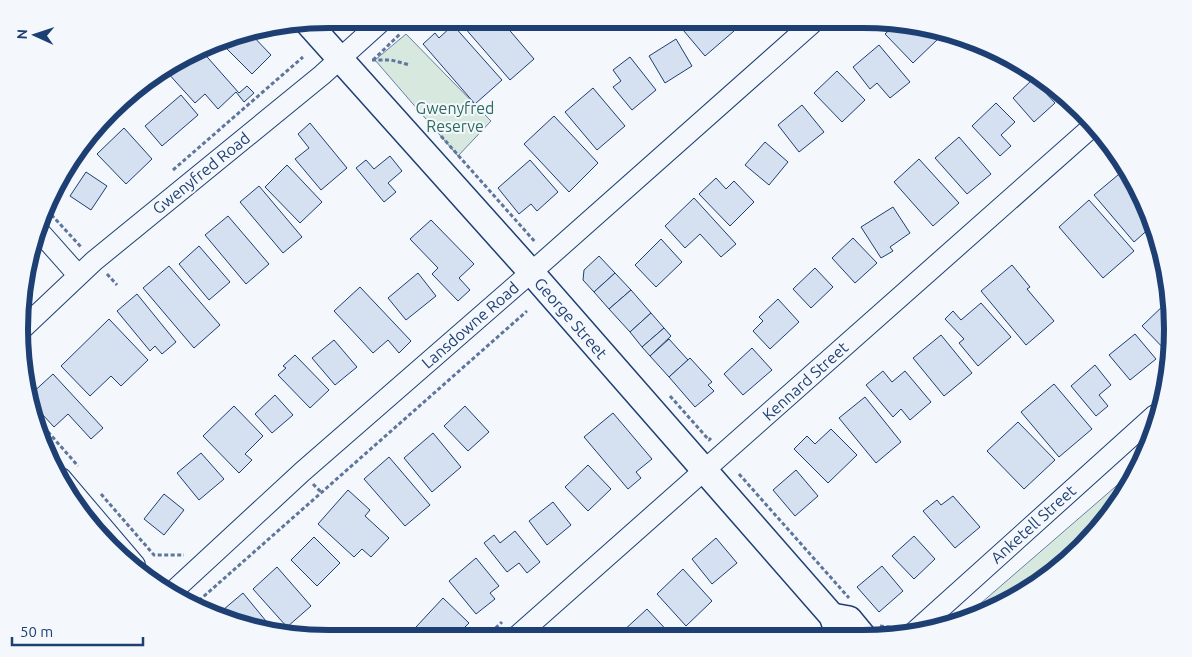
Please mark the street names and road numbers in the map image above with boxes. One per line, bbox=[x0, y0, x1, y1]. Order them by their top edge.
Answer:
street label: Gwenyfred Road bbox=[149, 128, 253, 218]
street label: George Street bbox=[531, 274, 611, 363]
street label: Lansdowne Road bbox=[418, 278, 522, 372]
street label: Kennard Street bbox=[759, 337, 852, 424]
street label: Anketell Street bbox=[987, 481, 1080, 567]

